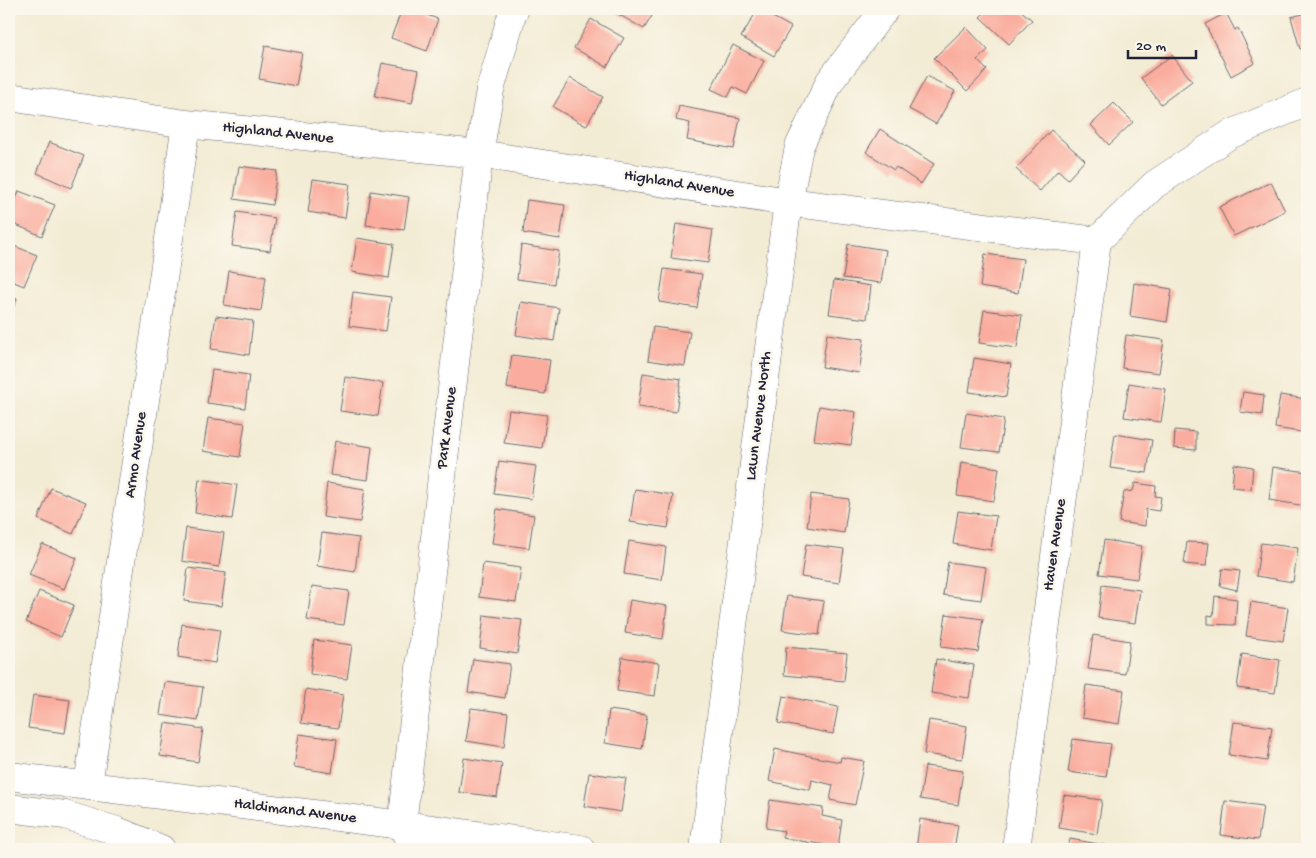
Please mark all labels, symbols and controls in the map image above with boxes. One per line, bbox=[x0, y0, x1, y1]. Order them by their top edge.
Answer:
scale bar bbox=[1128, 28, 1196, 60]
text: 20 m bbox=[1136, 38, 1166, 56]
street label: Highland Avenue bbox=[222, 119, 335, 149]
street label: Highland Avenue bbox=[622, 167, 736, 203]
street label: Lawn Avenue North bbox=[743, 350, 777, 482]
street label: Park Avenue bbox=[433, 385, 463, 471]
street label: Armo Avenue bbox=[122, 410, 153, 499]
street label: Haven Avenue bbox=[1040, 497, 1072, 592]
street label: Haldimand Avenue bbox=[233, 795, 358, 829]

